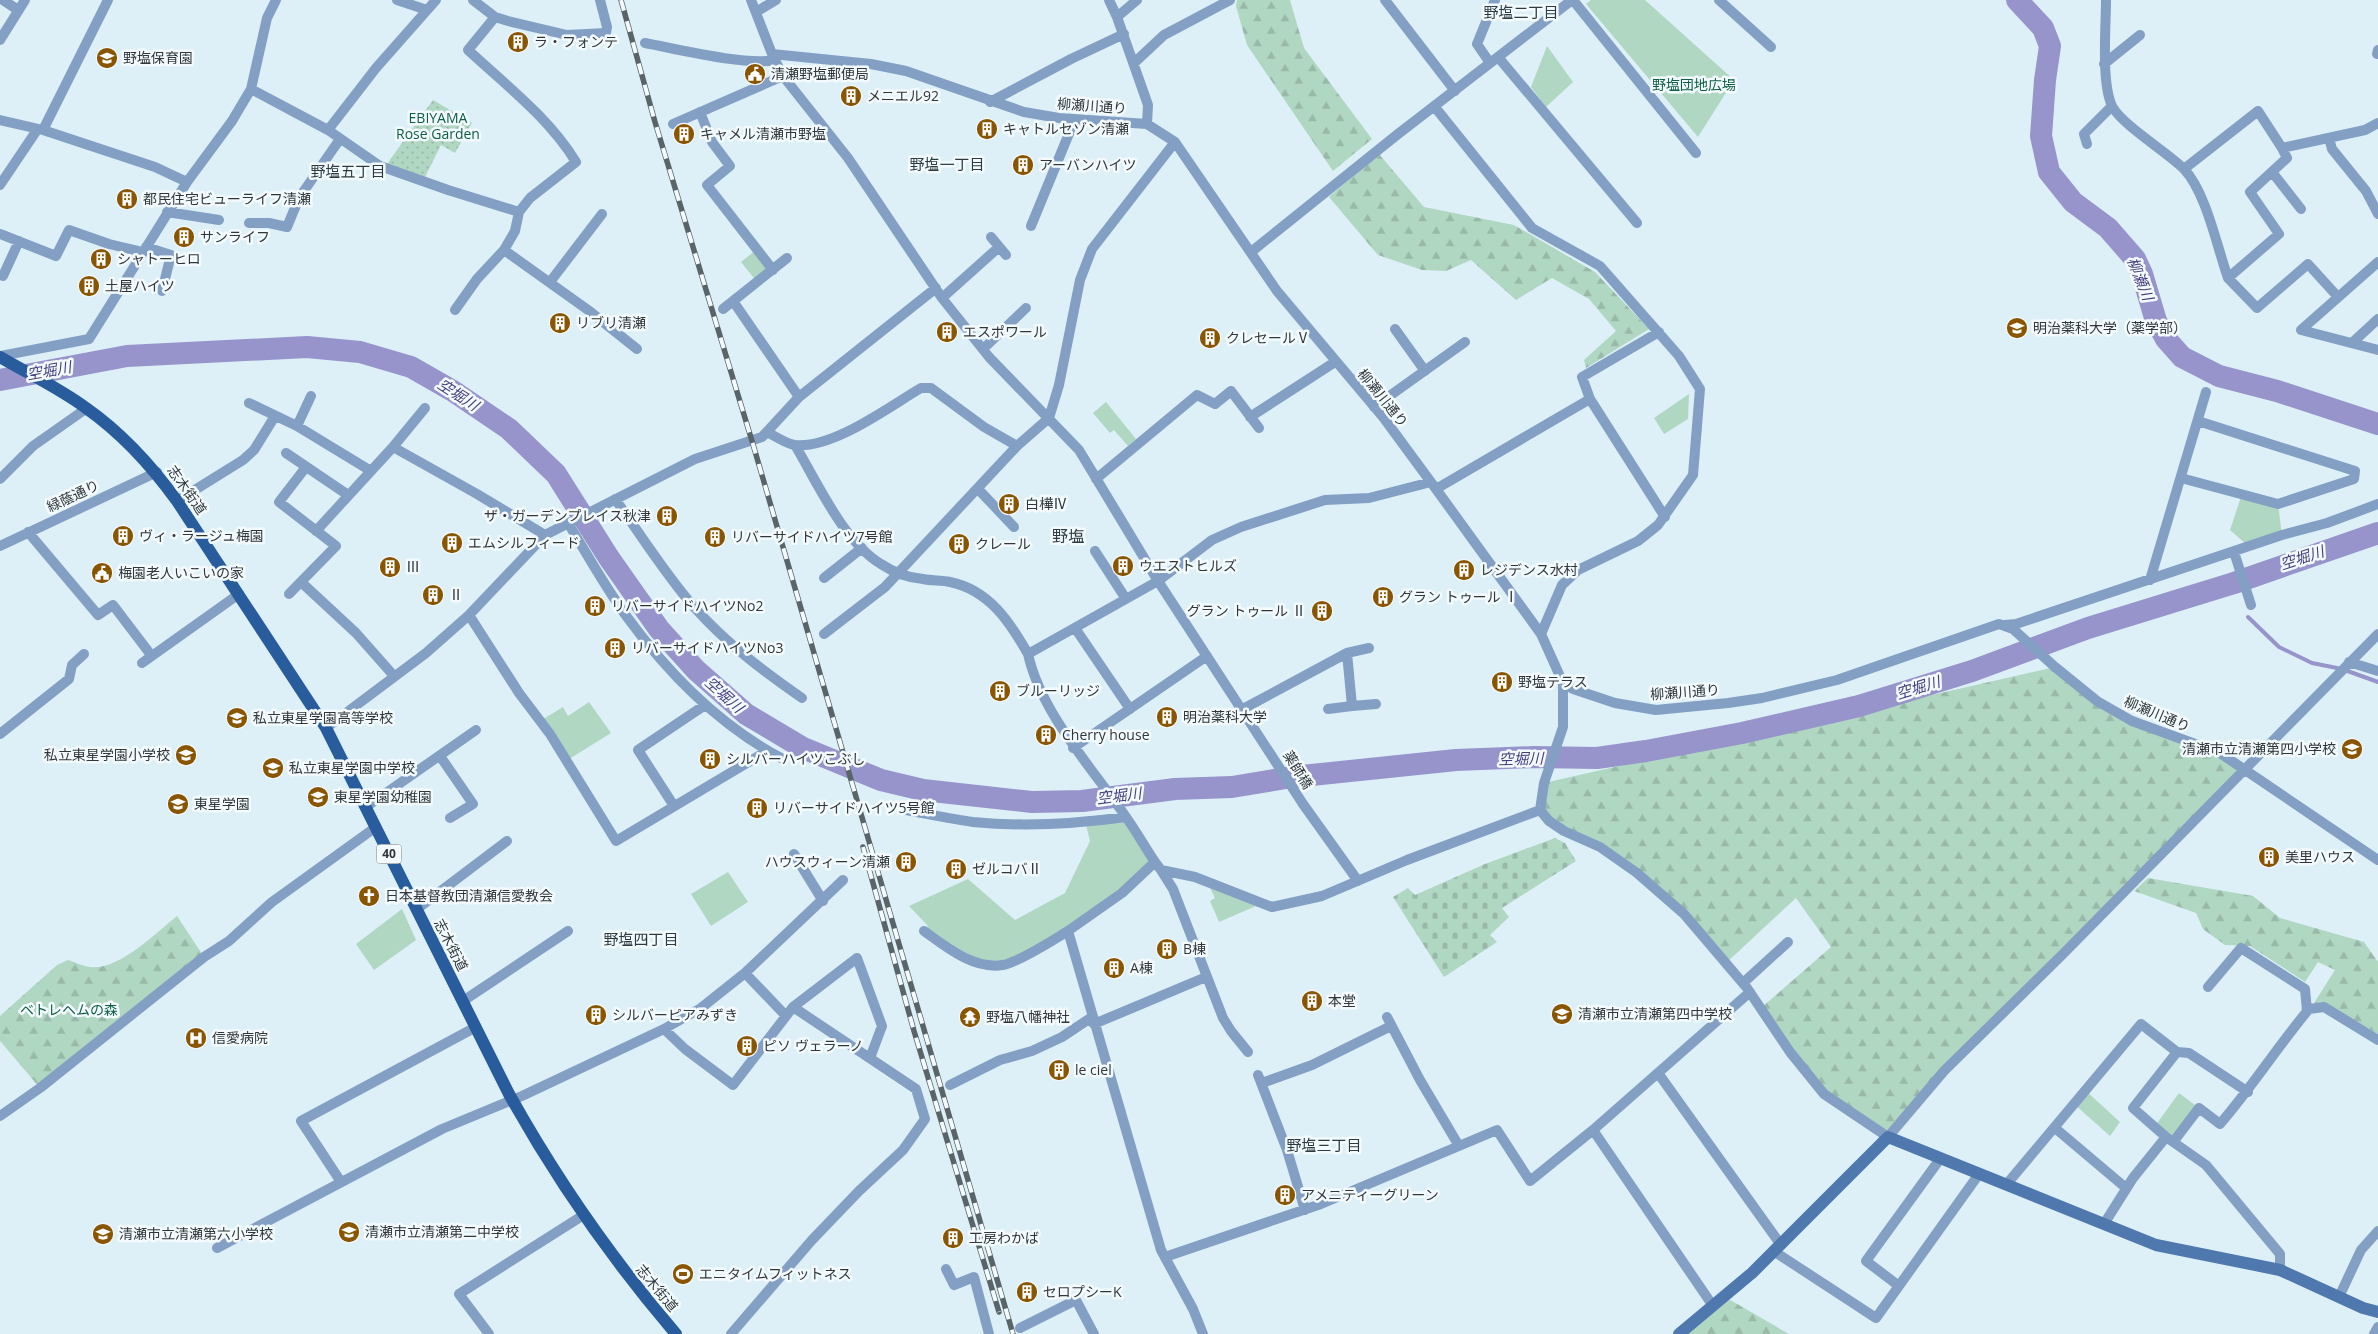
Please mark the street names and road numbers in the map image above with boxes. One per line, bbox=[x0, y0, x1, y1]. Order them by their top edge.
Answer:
street label: 柳瀬川通り bbox=[1056, 94, 1128, 117]
street label: 柳瀬川通り bbox=[1354, 365, 1413, 431]
street label: 志木街道 bbox=[164, 461, 211, 518]
street label: 緑蔭通り bbox=[43, 475, 102, 516]
street label: 柳瀬川通り bbox=[1649, 680, 1721, 703]
street label: 柳瀬川通り bbox=[2121, 691, 2193, 736]
street label: 薬師橋 bbox=[1279, 747, 1318, 793]
road number: 40 bbox=[376, 844, 402, 864]
street label: 志木街道 bbox=[430, 916, 473, 974]
street label: 志木街道 bbox=[632, 1260, 683, 1315]

